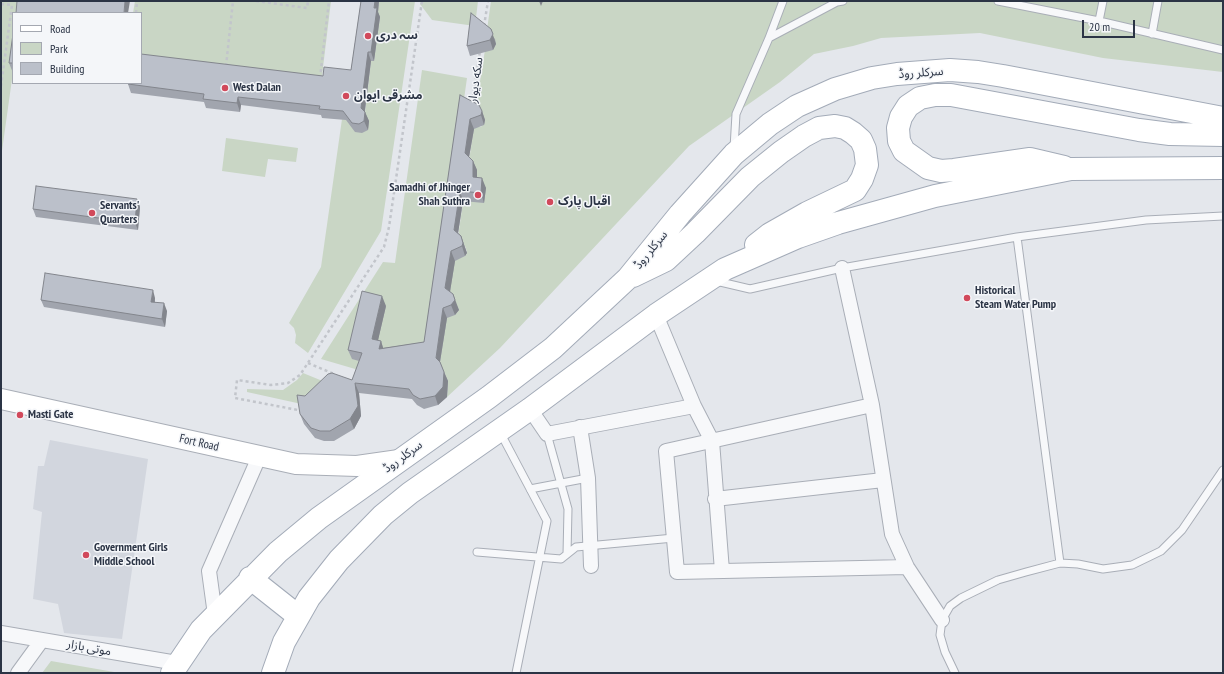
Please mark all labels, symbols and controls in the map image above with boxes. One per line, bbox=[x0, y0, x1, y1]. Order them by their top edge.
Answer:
legend bbox=[12, 12, 142, 84]
scale bar bbox=[1084, 12, 1137, 38]
text: 20 m bbox=[1089, 19, 1110, 34]
text: Road bbox=[50, 21, 70, 36]
place label: سہ دری bbox=[376, 29, 418, 43]
marker: سہ دری bbox=[363, 31, 373, 41]
text: Park bbox=[50, 41, 68, 56]
street label: سکه دیوار bbox=[466, 56, 486, 104]
text: Building bbox=[50, 61, 85, 76]
street label: سرکلر روڈ bbox=[898, 64, 944, 82]
place label: West Dalan bbox=[233, 81, 281, 95]
marker: West Dalan bbox=[220, 83, 230, 93]
place label: مشرقی ایوان bbox=[354, 89, 422, 103]
marker: مشرقی ایوان bbox=[341, 91, 351, 101]
place label: Samadhi of Jhinger Shah Suthra bbox=[389, 181, 470, 209]
marker: Samadhi of Jhinger Shah Suthra bbox=[473, 190, 483, 200]
place label: اقبال پارک bbox=[558, 195, 611, 209]
marker: اقبال پارک bbox=[545, 197, 555, 207]
place label: Servants' Quarters bbox=[100, 199, 139, 227]
marker: Servants' Quarters bbox=[87, 208, 97, 218]
street label: سرکلر روڈ bbox=[631, 228, 671, 272]
place label: Historical Steam Water Pump bbox=[975, 284, 1056, 312]
marker: Historical Steam Water Pump bbox=[962, 293, 972, 303]
place label: Masti Gate bbox=[28, 408, 73, 422]
marker: Masti Gate bbox=[15, 410, 25, 420]
street label: Fort Road bbox=[178, 431, 220, 455]
street label: سرکلر روڈ bbox=[381, 438, 425, 476]
place label: Government Girls Middle School bbox=[94, 541, 168, 569]
marker: Government Girls Middle School bbox=[81, 550, 91, 560]
street label: موتی بازار bbox=[66, 637, 112, 659]

